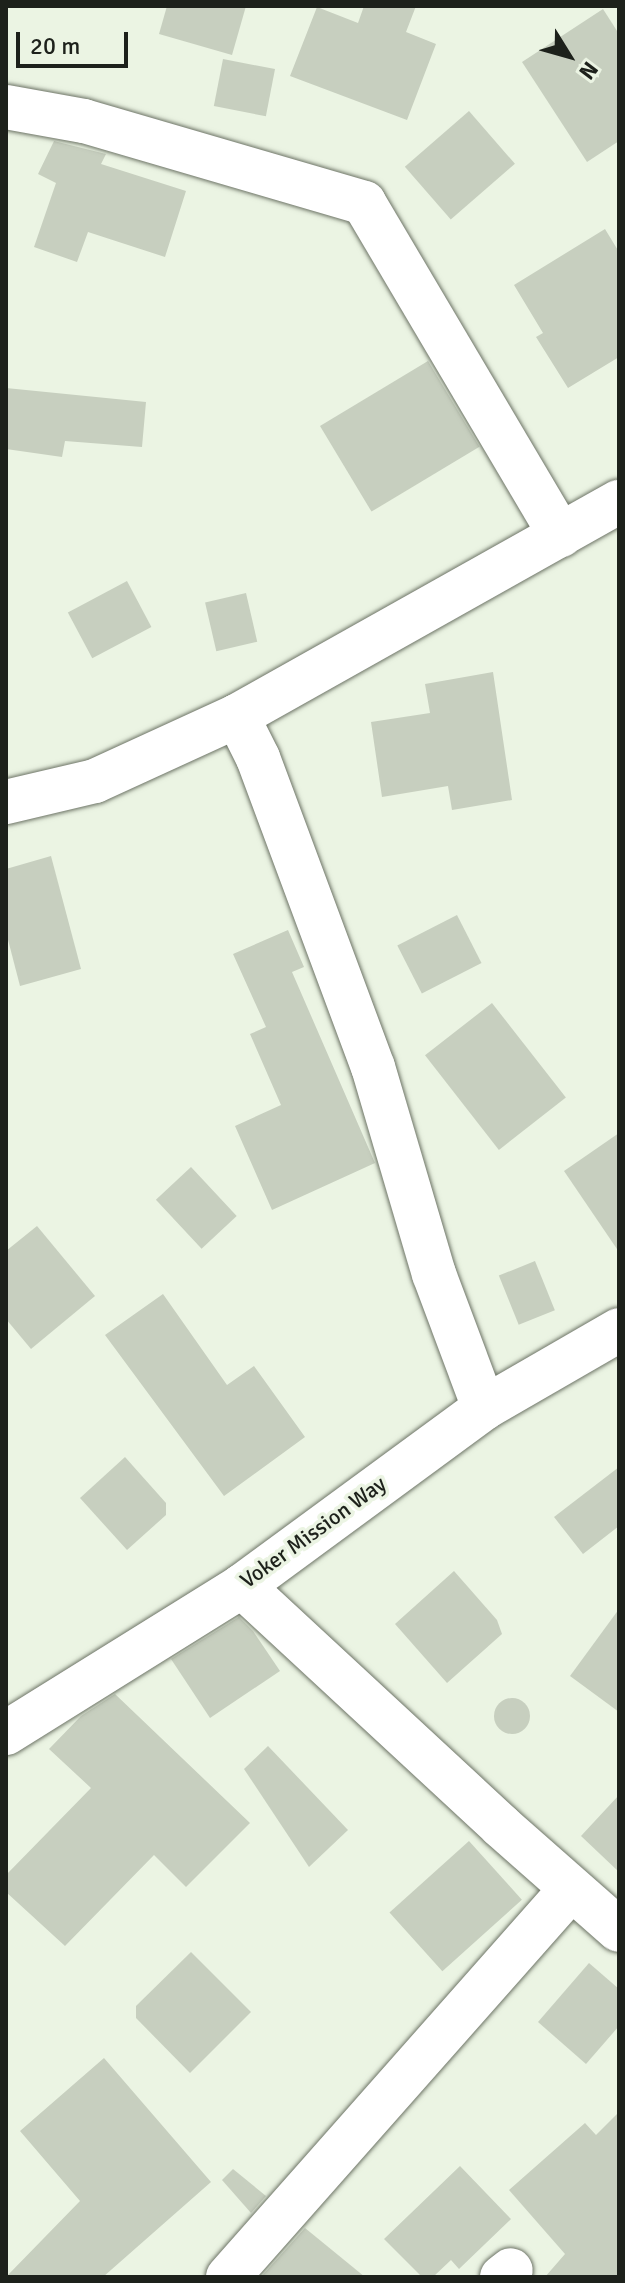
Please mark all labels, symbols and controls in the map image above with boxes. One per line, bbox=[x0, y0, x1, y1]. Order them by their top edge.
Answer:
scale bar bbox=[20, 16, 132, 66]
north arrow bbox=[529, 16, 609, 96]
text: 20 m bbox=[30, 31, 80, 61]
text: N bbox=[573, 57, 604, 85]
street label: Voker Mission Way bbox=[235, 1470, 391, 1594]

